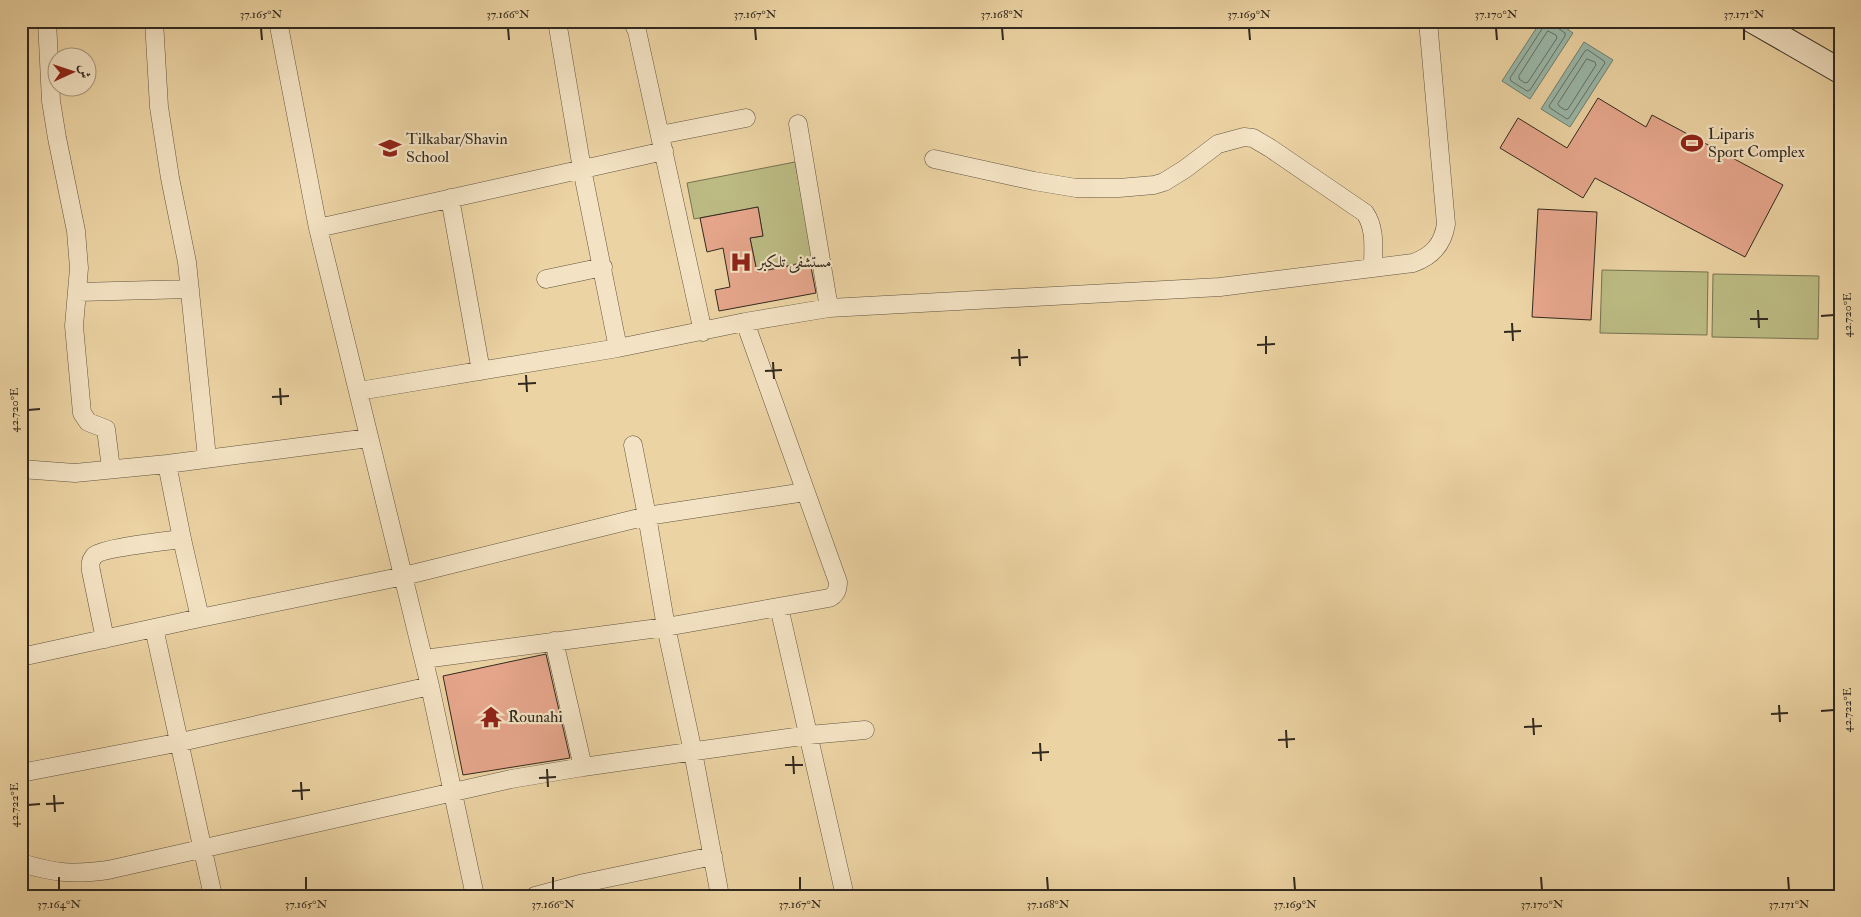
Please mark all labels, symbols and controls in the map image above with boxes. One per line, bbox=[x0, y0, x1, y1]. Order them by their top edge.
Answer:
text: 37.165°N bbox=[240, 7, 283, 22]
text: 37.166°N bbox=[486, 7, 530, 22]
text: 37.167°N bbox=[734, 7, 777, 22]
text: 37.168°N bbox=[980, 7, 1024, 22]
text: 37.169°N bbox=[1227, 7, 1271, 22]
text: 37.170°N bbox=[1474, 7, 1518, 22]
text: 37.171°N bbox=[1723, 7, 1765, 22]
north arrow bbox=[48, 48, 98, 98]
text: ش bbox=[76, 64, 93, 79]
place label: Liparis Sport Complex bbox=[1708, 124, 1805, 163]
place label: Tilkabar/Shavin School bbox=[406, 129, 508, 167]
sports icon: Liparis Sport Complex bbox=[1679, 130, 1705, 156]
school or university icon: Tilkabar/Shavin School bbox=[377, 135, 403, 161]
hospital icon: مستشفى تلكبر bbox=[728, 249, 754, 275]
place label: مستشفى تلكبر bbox=[756, 252, 831, 273]
text: 42.720°E bbox=[1840, 292, 1855, 338]
text: 42.720°E bbox=[7, 387, 22, 433]
text: 42.722°E bbox=[1840, 687, 1855, 732]
temple icon: Rounahi bbox=[478, 704, 504, 730]
place label: Rounahi bbox=[508, 707, 563, 727]
text: 42.722°E bbox=[7, 782, 22, 827]
text: 37.164°N bbox=[37, 897, 81, 912]
text: 37.165°N bbox=[285, 897, 328, 912]
text: 37.166°N bbox=[531, 897, 575, 912]
text: 37.167°N bbox=[779, 897, 822, 912]
text: 37.168°N bbox=[1026, 897, 1070, 912]
text: 37.169°N bbox=[1273, 897, 1317, 912]
text: 37.170°N bbox=[1520, 897, 1564, 912]
text: 37.171°N bbox=[1768, 897, 1810, 912]

